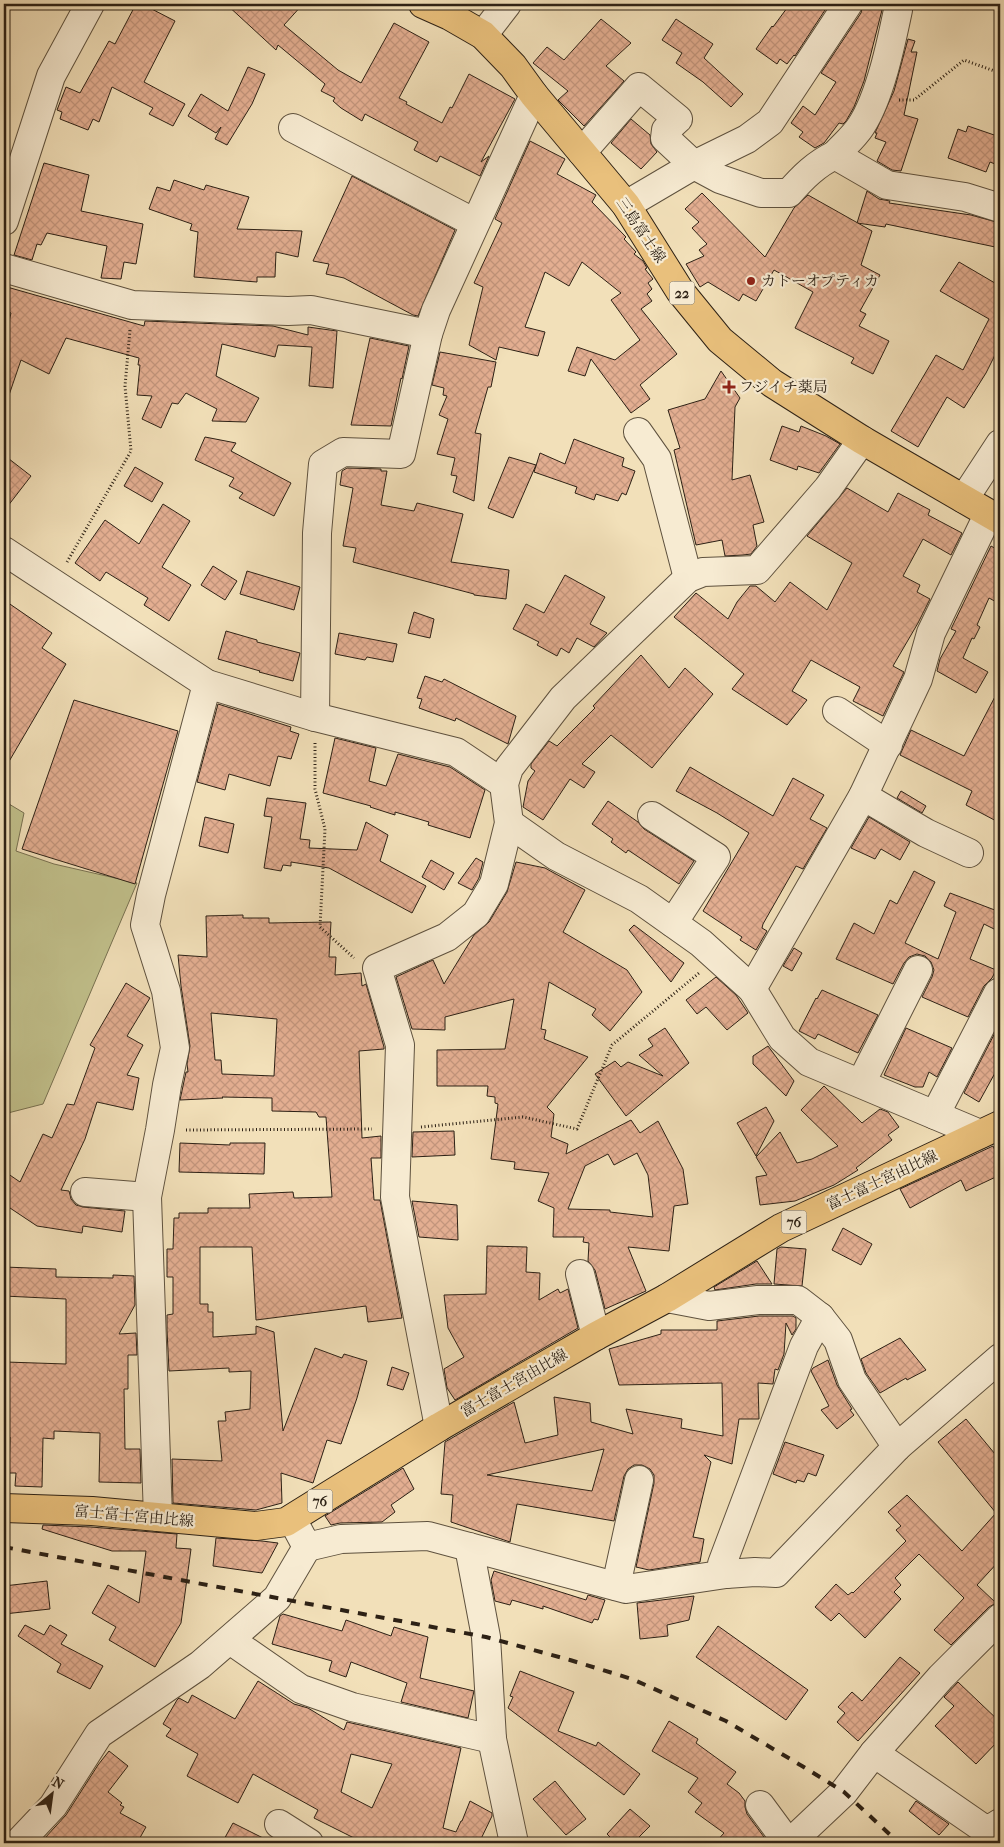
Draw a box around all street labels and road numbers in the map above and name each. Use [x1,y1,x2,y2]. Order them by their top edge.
street label: 三島富士線 [613,194,669,266]
road number: 22 [670,282,694,304]
street label: 富士富士宮由比線 [824,1146,940,1214]
road number: 76 [782,1210,806,1234]
street label: 富士富士宮由比線 [458,1345,570,1421]
road number: 76 [308,1490,332,1512]
street label: 富士富士宮由比線 [73,1502,195,1530]

